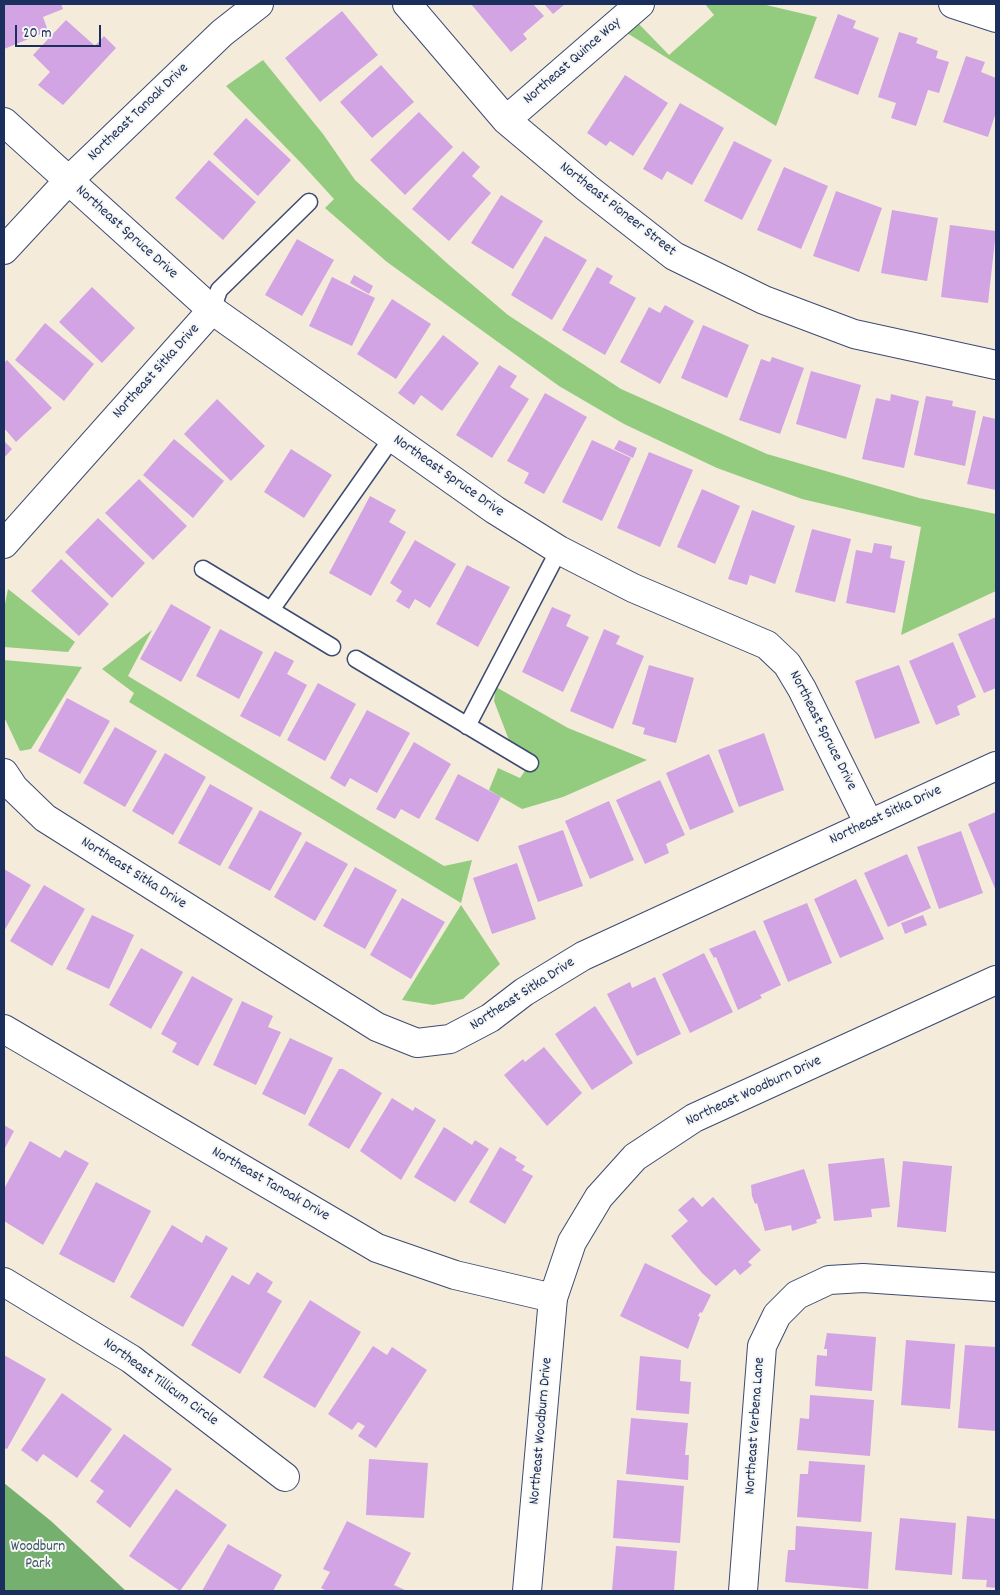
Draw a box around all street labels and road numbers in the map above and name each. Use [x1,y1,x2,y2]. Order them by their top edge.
street label: Northeast Quince Way [520,15,626,109]
street label: Northeast Tanoak Drive [85,60,193,166]
street label: Northeast Pioneer Street [555,159,679,261]
street label: Northeast Spruce Drive [71,182,181,284]
street label: Northeast Sitka Drive [110,321,204,423]
street label: Northeast Spruce Drive [389,432,507,522]
street label: Northeast Spruce Drive [784,668,860,794]
street label: Northeast Sitka Drive [827,782,945,850]
street label: Northeast Sitka Drive [77,834,189,914]
street label: Northeast Sitka Drive [467,954,579,1036]
street label: Northeast Woodburn Drive [683,1053,825,1131]
street label: Northeast Tanoak Drive [208,1144,332,1226]
street label: Northeast Tillicum Circle [99,1335,221,1431]
street label: Northeast Woodburn Drive [527,1357,557,1505]
street label: Northeast Verbena Lane [742,1357,770,1495]

